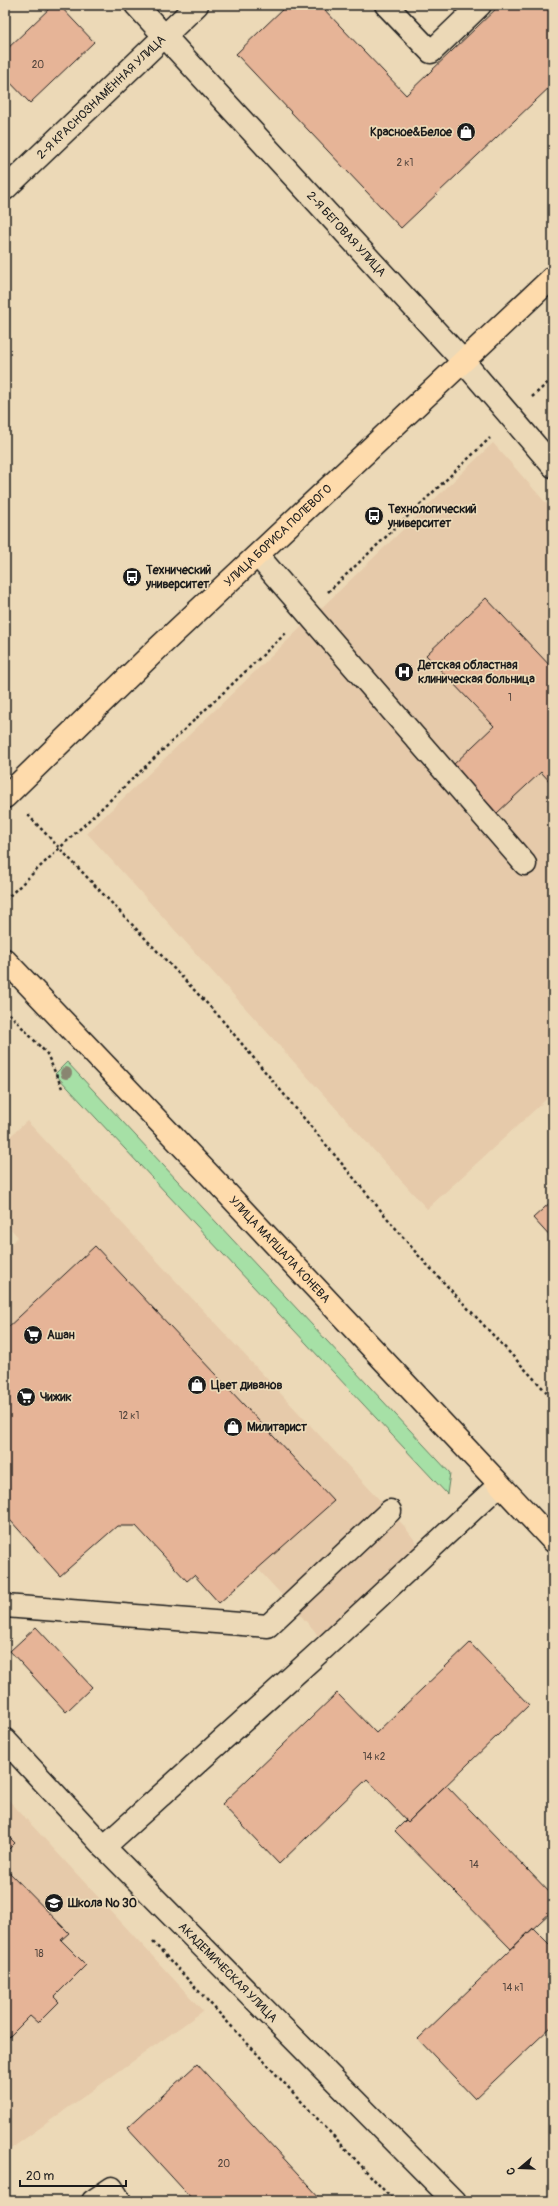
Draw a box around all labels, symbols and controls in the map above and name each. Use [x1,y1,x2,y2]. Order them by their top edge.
street label: 2-Я КРАСНОЗНАМЁННАЯ УЛИЦА [34,32,169,163]
house number: 20 [32,59,44,71]
shop icon: Красное&Белое [455,121,477,143]
place label: Красное&Белое [370,125,453,140]
house number: 2 к1 [397,157,413,169]
street label: 2-Я БЕГОВАЯ УЛИЦА [303,189,389,280]
street label: УЛИЦА БОРИСА ПОЛЕВОГО [221,481,336,590]
place label: Технологический университет [387,502,477,531]
bus stop icon: Технологический университет [363,505,385,527]
place label: Технический университет [145,563,212,592]
bus stop icon: Технический университет [121,566,143,588]
place label: Детская областная клиническая больница [417,658,535,687]
hospital icon: Детская областная клиническая больница [393,661,415,683]
house number: 1 [508,692,512,704]
street label: УЛИЦА МАРШАЛА КОНЕВА [226,1193,333,1307]
supermarket icon: Ашан [22,1324,44,1346]
place label: Ашан [47,1328,75,1343]
shop icon: Цвет диванов [186,1374,208,1396]
place label: Цвет диванов [211,1378,282,1393]
supermarket icon: Чижик [15,1386,37,1408]
place label: Чижик [40,1390,73,1405]
house number: 12 к1 [119,1410,139,1422]
shop icon: Милитарист [222,1416,244,1438]
place label: Милитарист [247,1420,308,1435]
house number: 14 к2 [363,1751,386,1763]
house number: 14 [469,1859,479,1871]
school or university icon: Школа № 30 [43,1892,65,1914]
place label: Школа № 30 [67,1896,137,1911]
street label: АКАДЕМИЧЕСКАЯ УЛИЦА [175,1919,280,2026]
house number: 18 [35,1948,43,1960]
house number: 14 к1 [503,1982,524,1994]
north arrow [500,2148,540,2188]
house number: 20 [218,2158,230,2170]
scale bar [20,2162,126,2188]
text: С [504,2166,518,2176]
text: 20 m [26,2169,55,2184]

